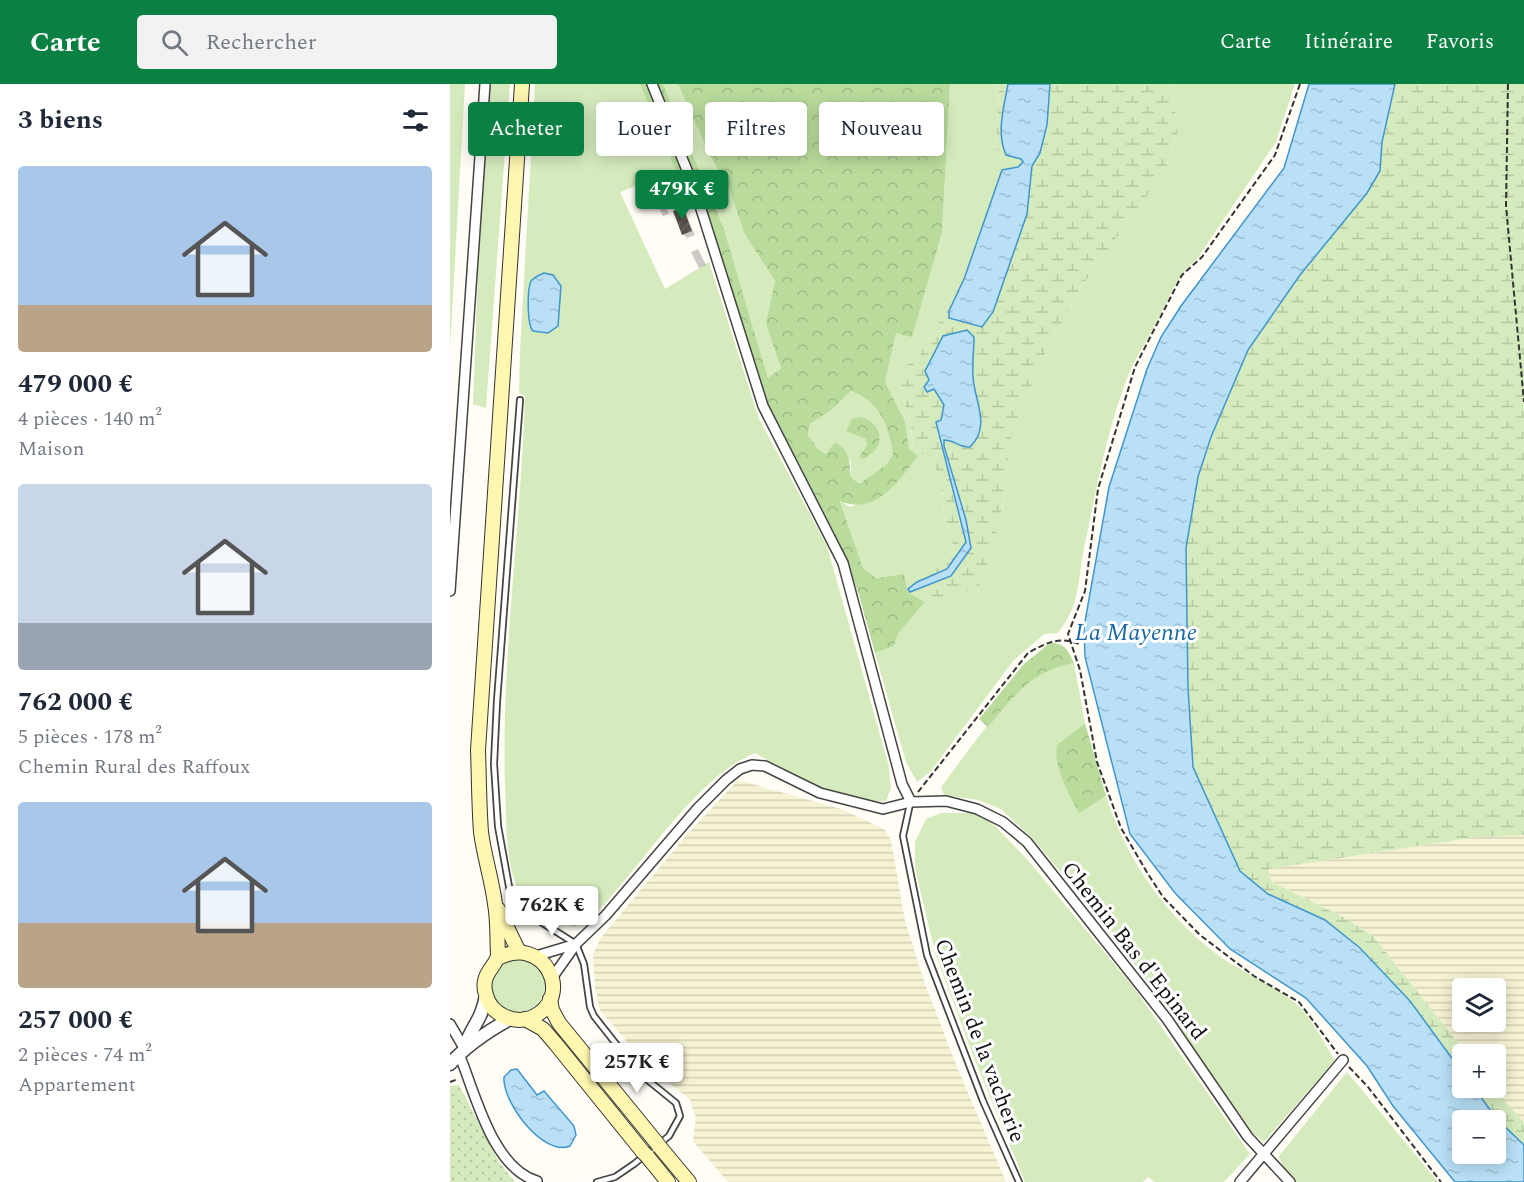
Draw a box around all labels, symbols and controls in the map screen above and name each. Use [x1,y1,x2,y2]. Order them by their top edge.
search box [137,15,557,69]
text: Carte [30,21,101,64]
icon: search [158,26,191,59]
text: Rechercher [206,26,316,59]
text: Carte [1220,26,1271,58]
text: Itinéraire [1304,26,1393,58]
text: Favoris [1426,26,1494,58]
text: 3 biens [18,100,103,140]
chip: Acheter [468,102,584,156]
chip: Louer [596,102,693,156]
chip: Filtres [705,102,807,156]
chip: Nouveau [819,102,944,156]
icon: filters [399,104,432,137]
pin: 479K € [633,170,731,221]
text: 479K € [649,174,715,204]
icon: home [171,205,279,313]
text: 479 000 € [18,364,133,404]
text: 4 pièces · 140 m² [18,404,162,434]
text: Maison [18,434,84,464]
icon: home [171,523,279,631]
water label: La Mayenne [1075,615,1197,651]
text: 762 000 € [18,682,133,722]
text: 5 pièces · 178 m² [18,722,162,752]
text: Chemin Rural des Raffoux [18,752,250,782]
icon: home [171,841,279,949]
street label: Chemin Bas d'Epinard [1053,854,1214,1048]
pin: 762K € [503,886,601,937]
text: 762K € [519,890,585,920]
street label: Chemin de la vacherie [925,934,1034,1147]
map controls [1452,978,1506,1164]
button: layers [1452,978,1506,1032]
text: 257 000 € [18,1000,133,1040]
text: 2 pièces · 74 m² [18,1040,152,1070]
pin: 257K € [588,1043,686,1094]
button: + [1452,1044,1506,1098]
text: 257K € [604,1047,670,1077]
text: Appartement [18,1070,136,1100]
button: − [1452,1110,1506,1164]

